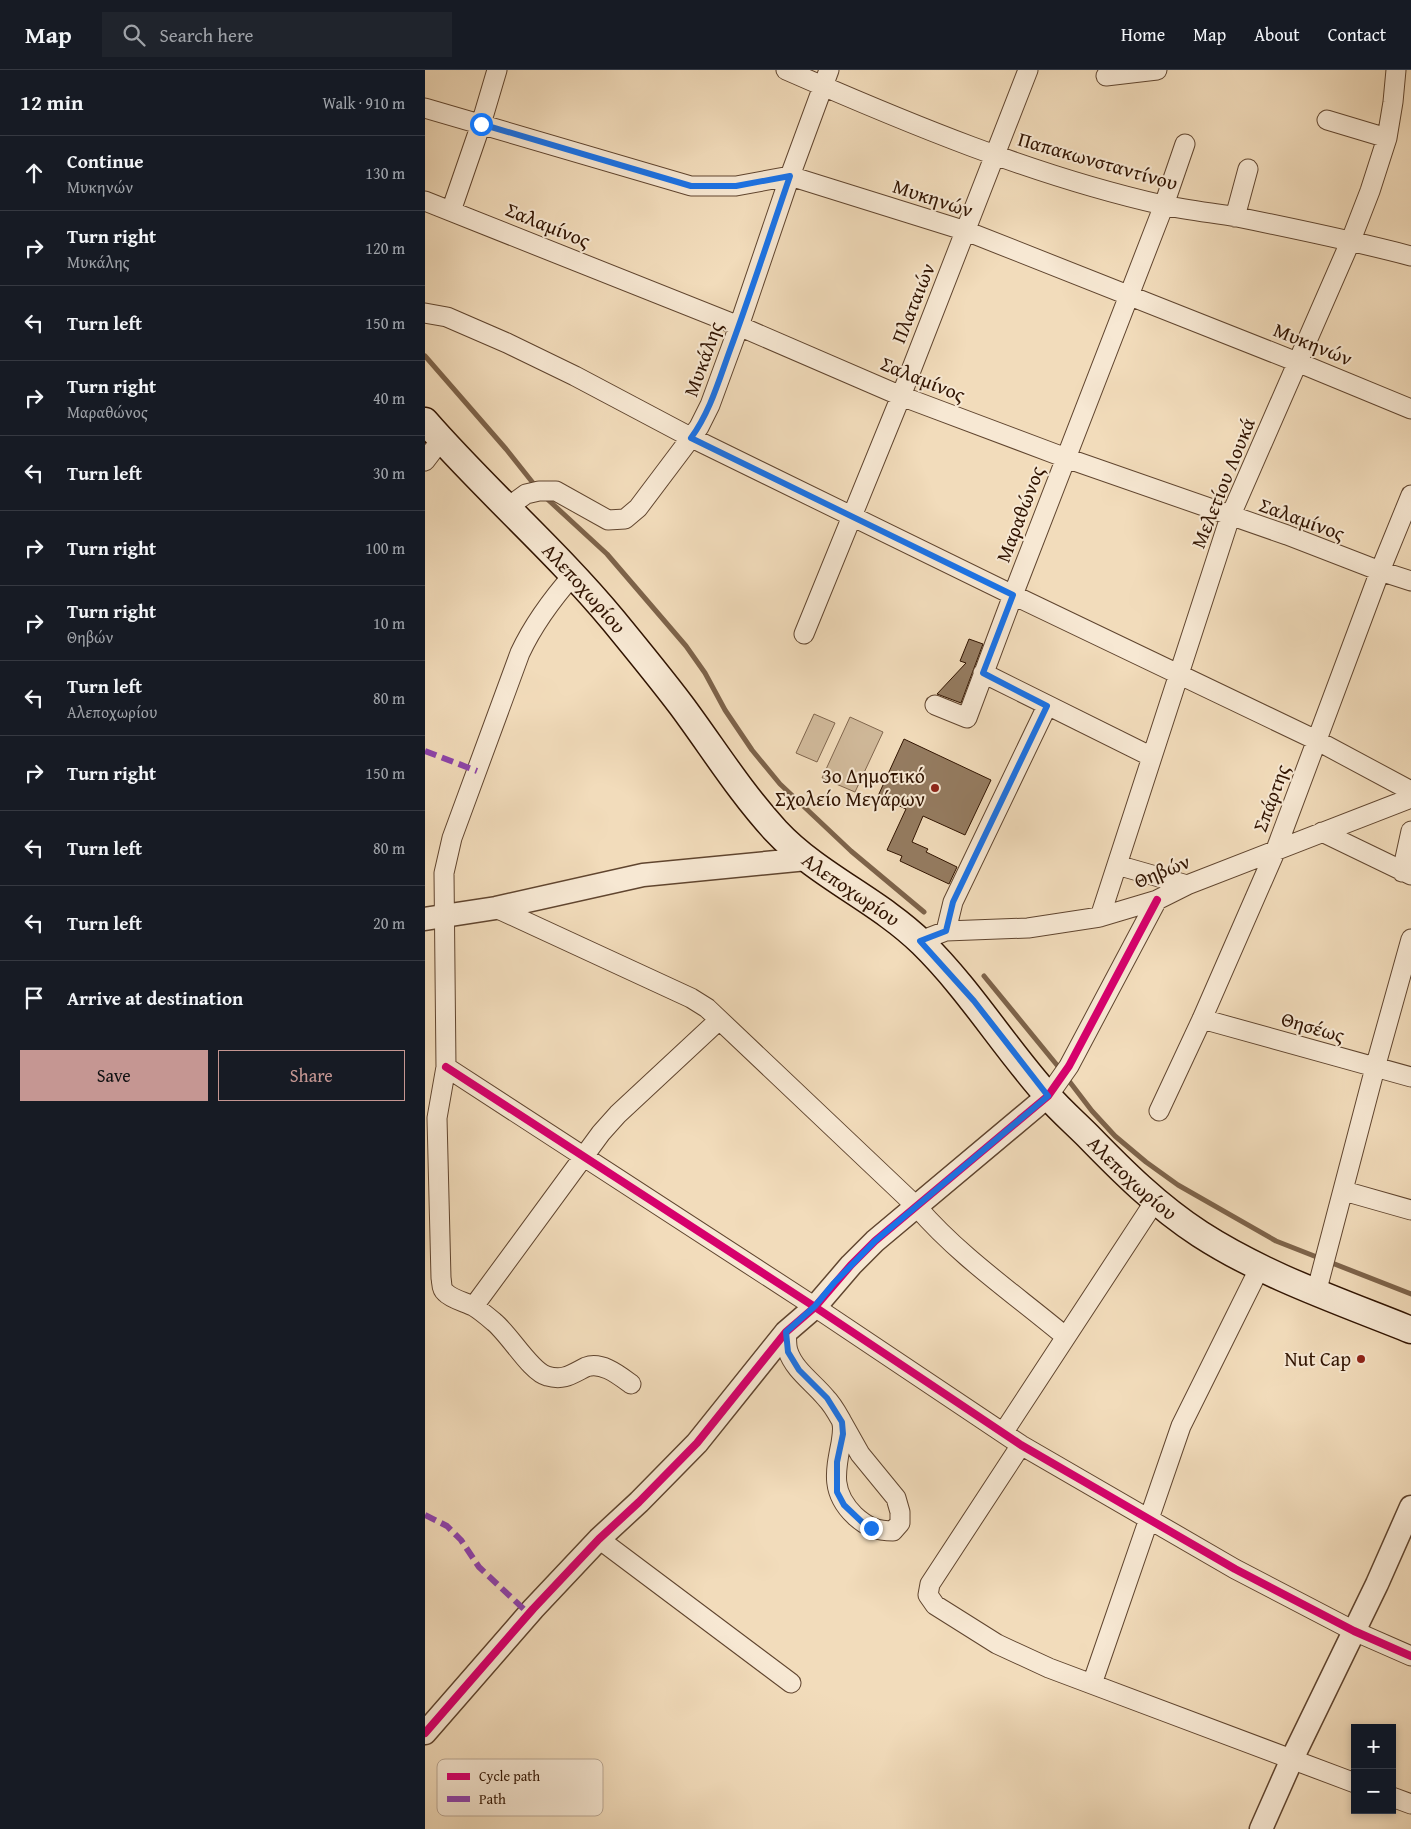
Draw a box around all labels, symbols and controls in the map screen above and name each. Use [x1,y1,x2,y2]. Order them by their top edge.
search box [102,12,452,57]
text: Map [25,17,72,52]
icon: search [120,21,148,49]
text: Search here [160,21,253,49]
text: Home [1121,21,1165,48]
text: Map [1193,21,1226,48]
text: About [1254,21,1300,48]
text: Contact [1328,21,1386,48]
text: 12 min [20,87,83,118]
text: Walk · 910 m [322,91,405,115]
route start [470,113,493,136]
street label: Παπακωνσταντίνου [1015,124,1181,197]
text: Continue [67,147,144,175]
icon: ahead [20,159,48,187]
text: 130 m [365,161,405,185]
street label: Μυκηνών [889,171,977,224]
text: Μυκηνών [67,175,133,199]
street label: Σαλαμίνος [502,194,595,255]
text: Turn right [67,222,156,250]
icon: right [20,234,48,262]
text: 120 m [365,236,405,260]
text: Μυκάλης [67,250,129,274]
street label: Πλαταιών [883,258,942,347]
icon: left [20,309,48,337]
text: Turn left [67,309,142,337]
text: 150 m [365,311,405,335]
street label: Μυκηνών [1269,315,1357,373]
street label: Μυκάλης [676,317,730,400]
street label: Σαλαμίνος [877,348,970,409]
text: Turn right [67,372,156,400]
icon: right [20,384,48,412]
text: 40 m [373,386,405,410]
text: Μαραθώνος [67,400,148,424]
street label: Μελετίου Λουκά [1183,413,1262,552]
icon: left [20,459,48,487]
text: Turn left [67,459,142,487]
text: 30 m [373,461,405,485]
street label: Μαραθώνος [988,461,1051,566]
street label: Σαλαμίνος [1255,490,1349,548]
icon: right [20,534,48,562]
text: Turn right [67,534,156,562]
text: 100 m [365,536,405,560]
street label: Αλεποχωρίου [536,536,633,639]
text: Turn right [67,597,156,625]
icon: right [20,609,48,637]
text: 10 m [373,611,405,635]
text: Θηβών [67,625,114,649]
text: Turn left [67,672,142,700]
icon: left [20,684,48,712]
text: 80 m [373,686,405,710]
text: Αλεποχωρίου [67,700,157,724]
icon: right [20,759,48,787]
text: Turn right [67,759,156,787]
street label: Σπάρτης [1245,760,1296,836]
text: 150 m [365,761,405,785]
place label: 3ο Δημοτικό Σχολείο Μεγάρων [775,761,925,813]
marker: 3ο Δημοτικό Σχολείο Μεγάρων [929,782,941,794]
icon: left [20,834,48,862]
text: Turn left [67,834,142,862]
text: 80 m [373,836,405,860]
street label: Αλεποχωρίου [796,845,906,933]
street label: Θηβών [1129,846,1194,895]
icon: left [20,909,48,937]
text: Turn left [67,909,142,937]
text: 20 m [373,911,405,935]
icon: arrive [20,984,48,1012]
text: Arrive at destination [67,984,243,1012]
street label: Θησέως [1278,1004,1349,1050]
button: Save [20,1050,208,1101]
button: Share [218,1050,405,1101]
street label: Αλεποχωρίου [1081,1129,1183,1227]
place label: Nut Cap [1285,1344,1351,1373]
marker: Nut Cap [1355,1353,1367,1365]
route end [860,1517,883,1540]
map controls [1351,1724,1396,1814]
button: + [1351,1724,1396,1769]
legend [437,1759,603,1816]
text: Cycle path [479,1766,540,1786]
button: − [1351,1769,1396,1814]
text: Path [479,1789,506,1809]

